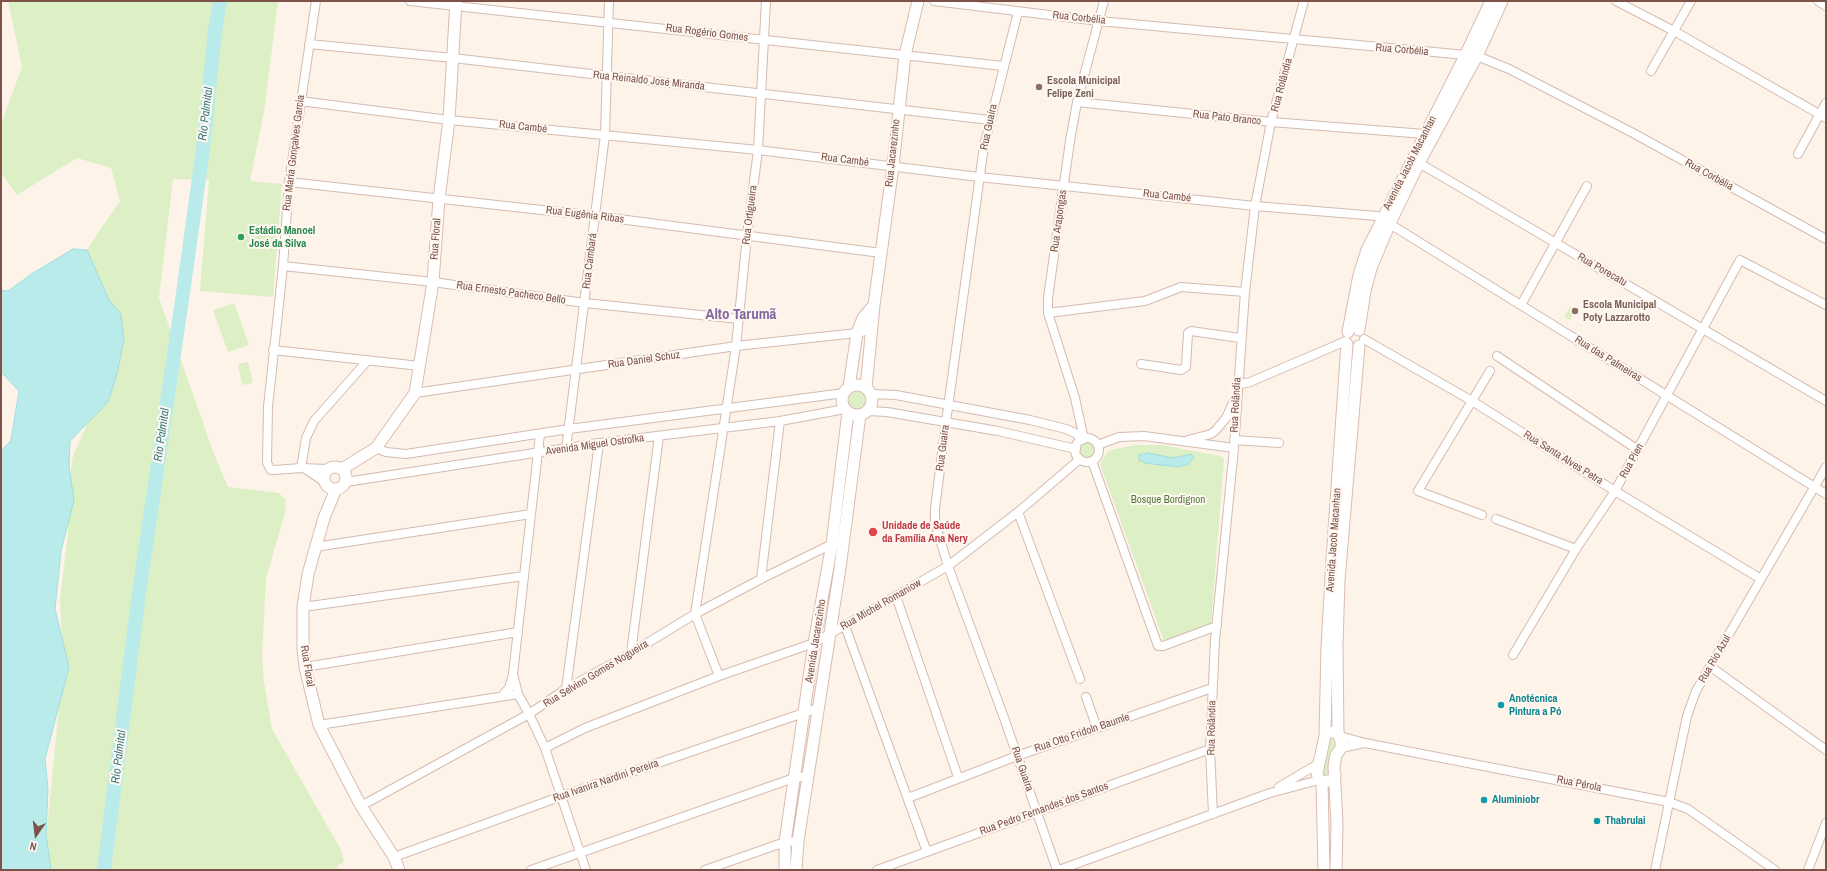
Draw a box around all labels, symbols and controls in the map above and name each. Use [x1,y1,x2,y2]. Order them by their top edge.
street label: Rua Corbélia [1052,9,1106,27]
street label: Rua Rogério Gomes [665,21,749,45]
street label: Rua Corbélia [1375,41,1429,59]
street label: Rua Rolândia [1268,57,1296,113]
street label: Rua Reinaldo José Miranda [592,69,706,93]
place label: Escola Municipal Felipe Zeni [1047,74,1120,100]
marker: Escola Municipal Felipe Zeni [1034,82,1044,92]
water label: Rio Palmital [196,87,216,141]
street label: Rua Maria Gonçalves Garcia [280,94,308,212]
street label: Rua Guaíra [978,103,1000,151]
street label: Rua Pato Branco [1192,108,1262,128]
street label: Avenida Jacob Macanhan [1380,114,1440,212]
street label: Rua Cambé [498,118,548,136]
street label: Rua Jacarezinho [883,118,903,188]
street label: Rua Cambé [820,151,870,169]
street label: Rua Corbélia [1683,156,1735,194]
street label: Rua Ortigueira [740,185,760,245]
street label: Rua Cambé [1142,187,1192,205]
street label: Rua Arapongas [1048,189,1070,253]
street label: Rua Eugênia Ribas [545,204,625,226]
street label: Rua Floral [428,218,444,260]
place label: Estádio Manoel José da Silva [249,224,315,250]
marker: Estádio Manoel José da Silva [236,232,246,242]
street label: Rua Cambará [580,232,600,290]
street label: Rua Porecatu [1575,250,1629,290]
street label: Rua Ernesto Pacheco Bello [455,279,567,307]
place label: Escola Municipal Poty Lazzarotto [1583,298,1656,324]
district label: Alto Tarumã [706,306,776,324]
marker: Escola Municipal Poty Lazzarotto [1570,306,1580,316]
street label: Rua das Palmeiras [1572,333,1644,385]
street label: Rua Daniel Schuz [607,348,681,372]
street label: Rua Rolândia [1228,377,1244,433]
water label: Rio Palmital [151,407,173,463]
street label: Rua Guaíra [934,424,952,472]
street label: Rua Santa Alves Petra [1521,428,1605,488]
street label: Avenida Miguel Ostrofka [545,432,645,458]
street label: Rua Píen [1617,441,1647,481]
street label: Avenida Jacob Macanhan [1324,488,1344,592]
park label: Bosque Bordignon [1131,493,1205,507]
place label: Unidade de Saúde da Família Ana Nery [882,519,968,545]
marker: Unidade de Saúde da Família Ana Nery [867,526,879,538]
street label: Rua Michel Romaniow [838,576,924,634]
street label: Avenida Jacarezinho [803,598,829,684]
street label: Rua Rio Azul [1696,633,1734,685]
street label: Rua Selvino Gomes Nogueira [541,637,651,711]
street label: Rua Floral [297,644,317,688]
place label: Anotécnica Pintura a Pó [1509,692,1562,718]
street label: Rua Rolândia [1205,700,1219,756]
marker: Anotécnica Pintura a Pó [1496,700,1506,710]
street label: Rua Otto Fridoln Baumle [1033,711,1131,755]
water label: Rio Palmital [109,730,129,784]
street label: Rua Guaíra [1008,745,1036,793]
street label: Rua Ivanira Nardini Pereira [551,757,661,805]
street label: Rua Pérola [1556,773,1602,795]
street label: Rua Pedro Fernandes dos Santos [978,780,1110,838]
place label: Aluminiobr [1492,793,1540,807]
marker: Aluminiobr [1479,795,1489,805]
place label: Thabrulai [1605,814,1646,828]
north arrow [16,815,56,855]
marker: Thabrulai [1592,816,1602,826]
text: N [28,839,38,854]

